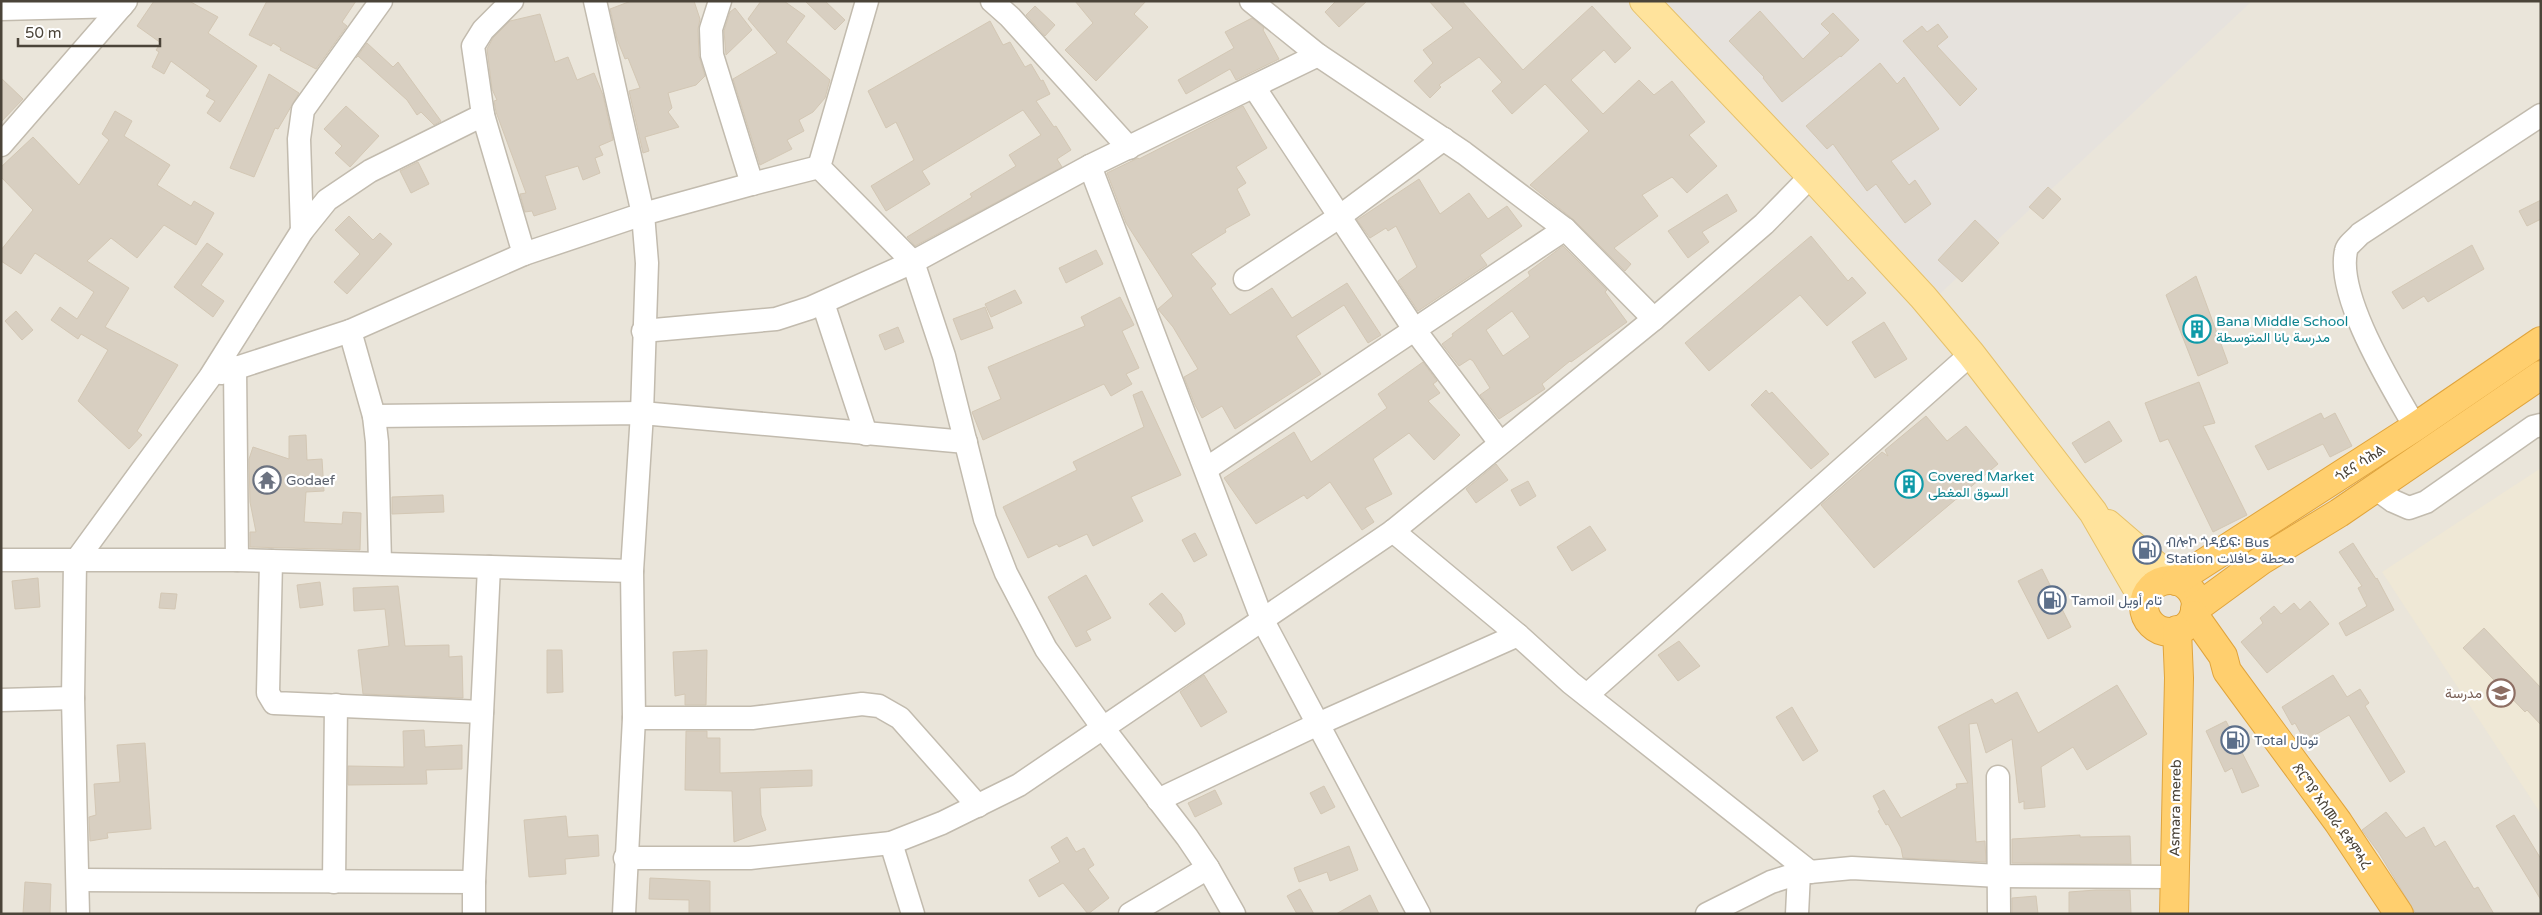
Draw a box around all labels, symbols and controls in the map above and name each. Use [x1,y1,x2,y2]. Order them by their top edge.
scale bar [18,15,160,47]
text: 50 m [25,24,62,42]
place label: Bana Middle School مدرسة بانا المتوسطة [2216,313,2348,346]
building icon: Bana Middle School مدرسة بانا المتوسطة [2182,314,2212,344]
street label: ጎደና ሳሕል [2332,441,2389,486]
temple icon: Godaef [252,465,282,495]
place label: Covered Market السوق المغطى [1928,468,2035,501]
building icon: Covered Market السوق المغطى [1894,469,1924,499]
place label: Godaef [286,472,336,489]
place label: ብሎኮ ጎዳይፍ፡ Bus Station محطة حافلات [2166,534,2294,567]
fuel station icon: ብሎኮ ጎዳይፍ፡ Bus Station محطة حافلات [2132,535,2162,565]
fuel station icon: Tamoil تام أويل [2037,585,2067,615]
place label: Tamoil تام أويل [2071,592,2163,609]
school or university icon: مدرسة [2486,678,2516,708]
place label: مدرسة [2445,685,2482,702]
fuel station icon: Total توتال [2220,725,2250,755]
place label: Total توتال [2254,732,2318,750]
street label: Asmara mereb [2166,759,2185,857]
street label: ጽርግያ አስመራ ደቀምሓረ [2289,760,2375,873]

